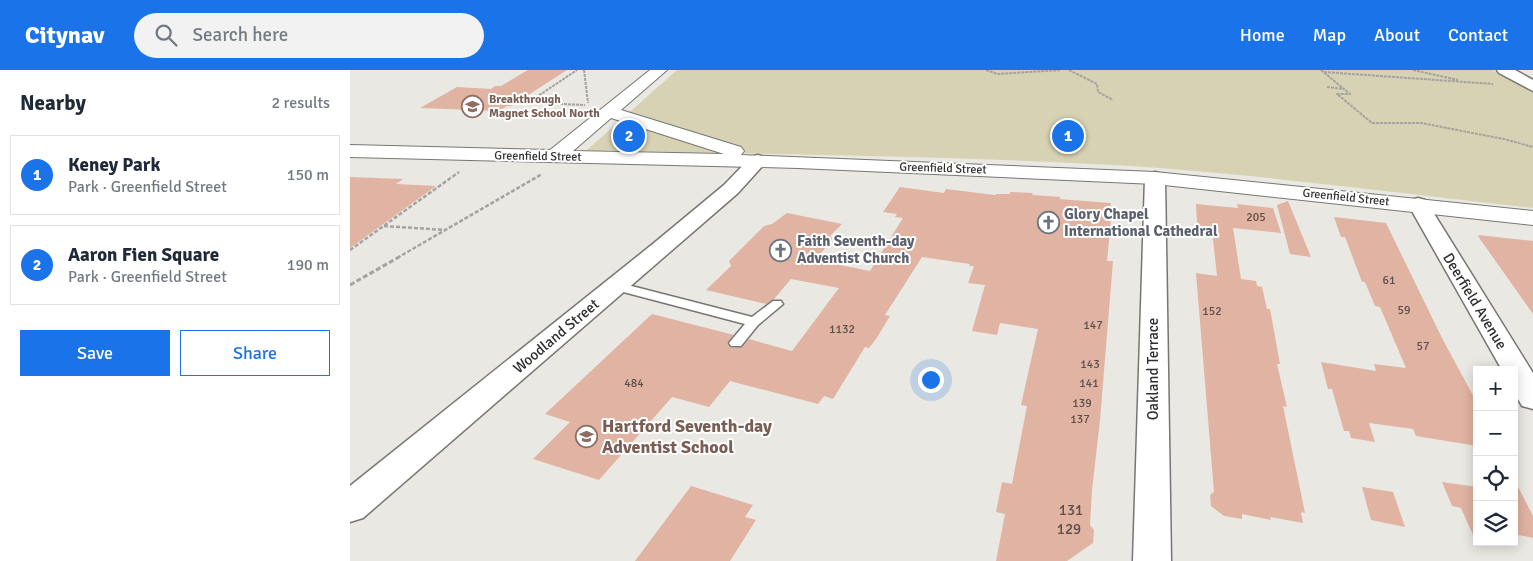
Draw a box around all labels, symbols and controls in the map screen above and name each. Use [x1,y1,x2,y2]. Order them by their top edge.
search box [134,13,484,58]
text: Citynav [25,20,104,50]
icon: search [152,21,180,49]
text: Search here [192,23,288,47]
text: Home [1240,24,1285,46]
text: Map [1313,24,1346,46]
text: About [1374,24,1420,46]
text: Contact [1448,24,1508,46]
text: Nearby [20,90,86,116]
place label: Breakthrough Magnet School North [489,92,600,121]
text: 2 results [271,93,330,113]
school or university icon: Breakthrough Magnet School North [461,94,485,118]
pin: 2 [613,117,645,155]
pin: 1 [1052,117,1084,155]
street label: Greenfield Street [494,148,582,165]
text: Keney Park [68,153,160,177]
street label: Greenfield Street [899,159,987,178]
text: 1 [33,165,41,185]
text: 150 m [287,165,329,185]
text: Park · Greenfield Street [68,177,227,197]
street label: Greenfield Street [1302,185,1390,210]
place label: Glory Chapel International Cathedral [1064,205,1218,240]
house number: 205 [1246,210,1266,225]
church icon: Glory Chapel International Cathedral [1036,211,1060,235]
place label: Faith Seventh-day Adventist Church [797,232,915,267]
church icon: Faith Seventh-day Adventist Church [769,238,793,262]
text: Aaron Fien Square [68,243,219,267]
street label: Deerfield Avenue [1439,249,1511,353]
text: 2 [33,255,41,275]
text: 190 m [287,255,329,275]
text: Park · Greenfield Street [68,267,227,287]
house number: 61 [1383,273,1395,288]
street label: Woodland Street [510,295,602,377]
house number: 59 [1398,303,1410,318]
house number: 152 [1202,304,1222,319]
house number: 147 [1083,318,1103,333]
street label: Oakland Terrace [1144,318,1162,420]
house number: 1132 [829,322,855,337]
button: Save [20,330,170,376]
button: Share [180,330,330,376]
house number: 57 [1417,339,1429,354]
house number: 143 [1080,357,1100,372]
map controls [1473,366,1518,546]
button: + [1473,366,1518,411]
your location [918,367,944,393]
house number: 484 [624,376,644,391]
house number: 141 [1079,376,1099,391]
house number: 139 [1072,396,1092,411]
button: − [1473,411,1518,456]
house number: 137 [1070,412,1090,427]
place label: Hartford Seventh-day Adventist School [602,415,772,458]
school or university icon: Hartford Seventh-day Adventist School [574,424,598,448]
button: locate [1473,456,1518,501]
house number: 131 [1059,501,1083,519]
button: layers [1473,501,1518,546]
house number: 129 [1057,520,1081,538]

